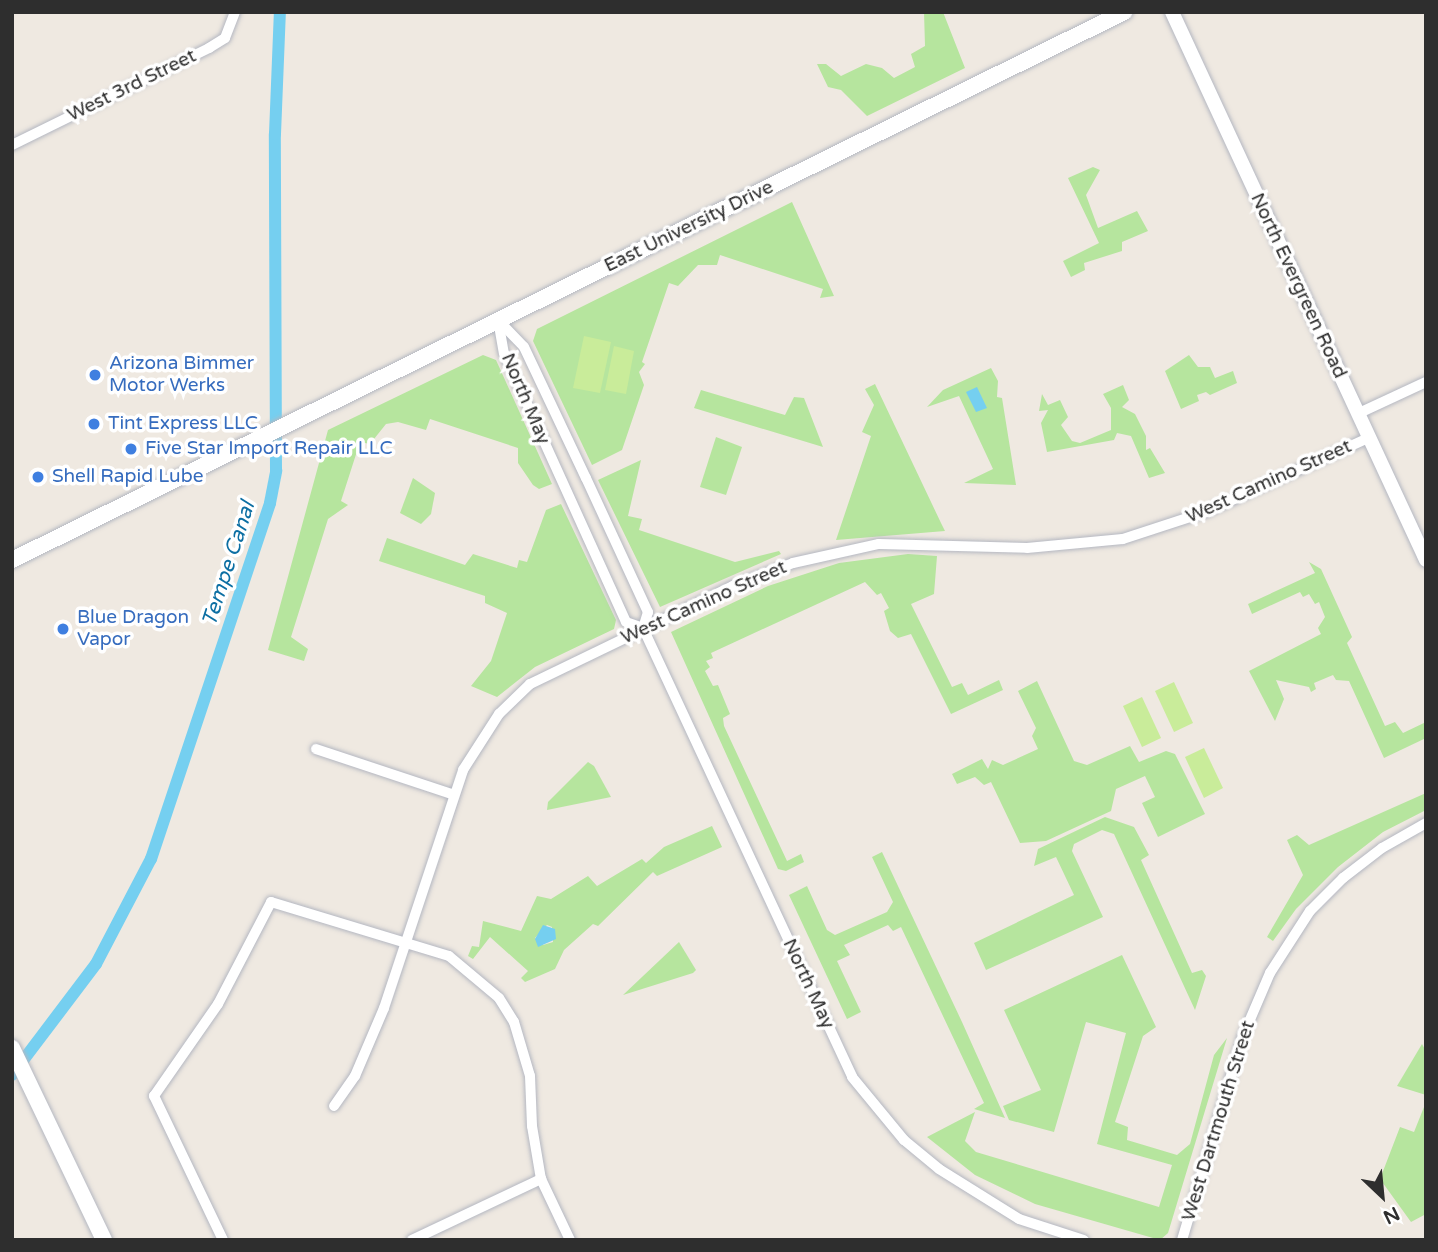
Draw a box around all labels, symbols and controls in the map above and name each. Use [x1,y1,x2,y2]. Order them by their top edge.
street label: West 3rd Street [64,45,200,127]
street label: East University Drive [601,176,777,278]
street label: North Evergreen Road [1245,190,1351,382]
street label: North May [496,350,554,448]
place label: Arizona Bimmer Motor Werks [109,353,254,397]
marker: Arizona Bimmer Motor Werks [87,367,103,383]
place label: Tint Express LLC [108,413,258,435]
marker: Tint Express LLC [86,416,102,432]
street label: West Camino Street [1183,435,1355,529]
place label: Five Star Import Repair LLC [145,438,393,460]
marker: Five Star Import Repair LLC [123,441,139,457]
place label: Shell Rapid Lube [52,466,203,488]
marker: Shell Rapid Lube [30,469,46,485]
water label: Tempe Canal [197,499,261,629]
street label: West Camino Street [618,556,790,650]
place label: Blue Dragon Vapor [77,607,189,651]
marker: Blue Dragon Vapor [55,621,71,637]
street label: North May [777,935,839,1033]
street label: West Dartmouth Street [1178,1018,1260,1224]
north arrow [1347,1161,1417,1231]
text: N [1380,1202,1403,1228]

